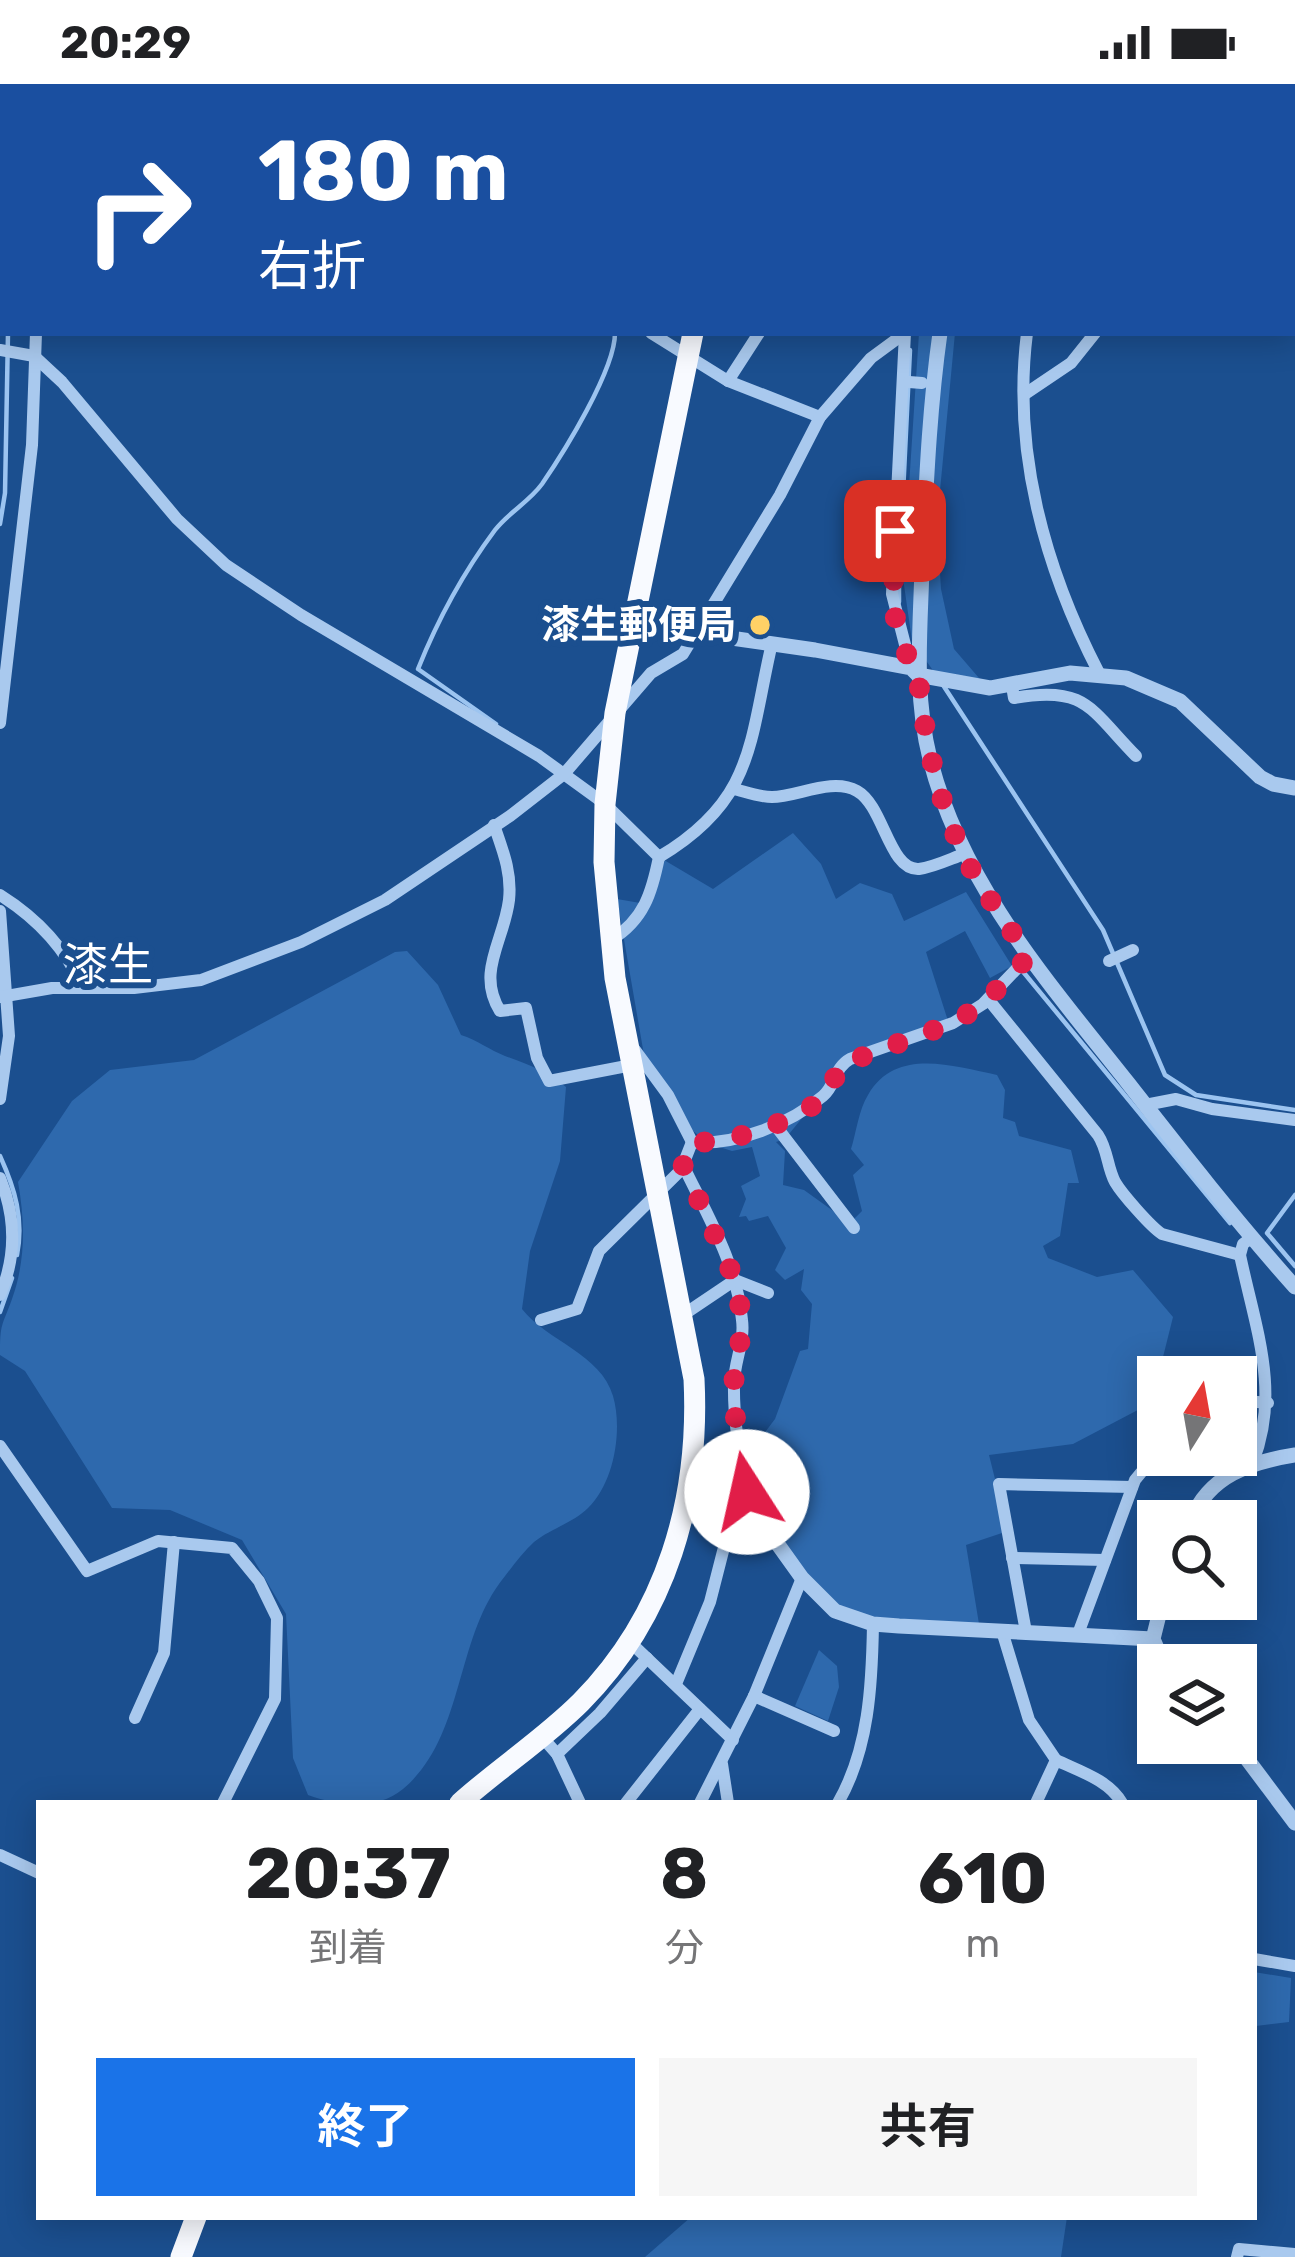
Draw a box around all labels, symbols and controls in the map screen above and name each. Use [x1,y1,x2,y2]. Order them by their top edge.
text: 20:29 [60,16,191,69]
text: 180 m [258,121,509,221]
icon: right [60,132,216,288]
text: 右折 [258,235,366,299]
pin [844,480,946,582]
icon: arrive [862,498,928,564]
place label: 漆生郵便局 [541,602,736,648]
marker: 漆生郵便局 [747,612,773,638]
district label: 漆生 [63,938,153,991]
north arrow [1137,1356,1257,1476]
map controls [1137,1356,1257,1764]
position arrow [684,1429,810,1555]
button: search [1137,1500,1257,1620]
button: layers [1137,1644,1257,1764]
text: 20:37 [245,1831,451,1916]
text: 8 [660,1831,709,1916]
text: 610 [918,1836,1048,1921]
text: m [965,1921,1000,1967]
text: 到着 [309,1925,387,1971]
text: 分 [665,1925,704,1971]
button: 終了 [96,2058,635,2196]
button: 共有 [659,2058,1197,2196]

